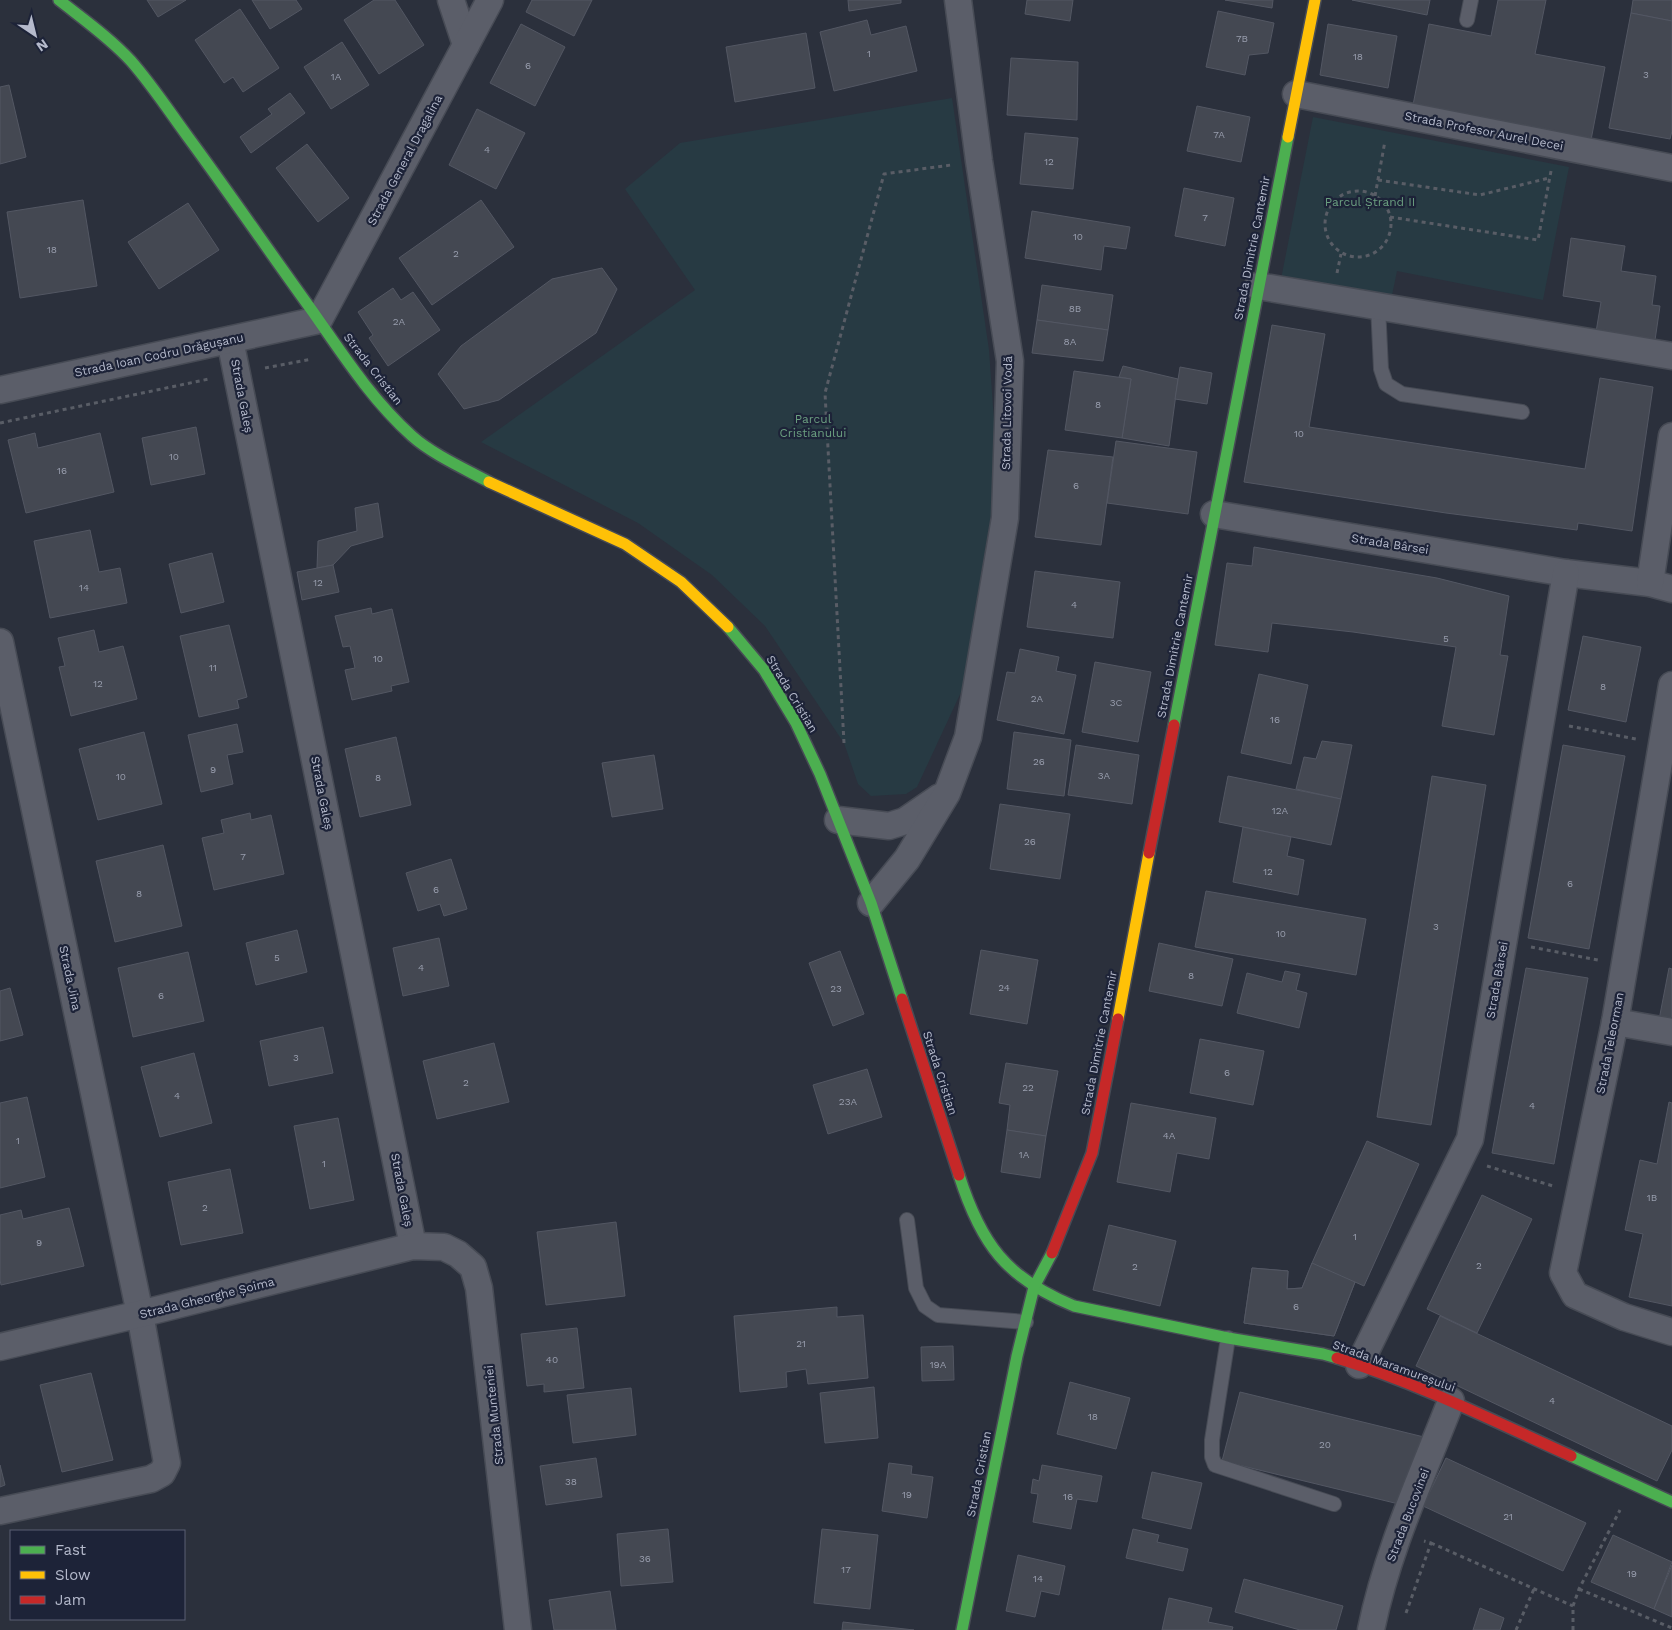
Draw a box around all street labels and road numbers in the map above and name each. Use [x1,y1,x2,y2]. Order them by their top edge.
street label: Strada General Dragalina [365,92,445,228]
street label: Strada Profesor Aurel Decei [1403,109,1565,153]
street label: Strada Dimitrie Cantemir [1231,175,1273,321]
street label: Strada Ioan Codru Drăgușanu [73,330,245,380]
street label: Strada Cristian [341,330,405,408]
street label: Strada Litovoi Vodă [999,356,1015,470]
street label: Strada Galeș [228,358,256,434]
street label: Strada Bârsei [1350,531,1430,557]
street label: Strada Dimitrie Cantemir [1154,573,1196,719]
street label: Strada Cristian [763,653,821,735]
street label: Strada Galeș [308,755,336,831]
street label: Strada Bârsei [1483,940,1511,1020]
street label: Strada Jina [56,944,84,1012]
street label: Strada Dimitrie Cantemir [1078,970,1120,1116]
street label: Strada Teleorman [1593,991,1627,1095]
street label: Strada Cristian [920,1029,960,1117]
street label: Strada Galeș [388,1152,416,1228]
street label: Strada Gheorghe Șoima [138,1274,276,1322]
street label: Strada Maramureșului [1331,1337,1457,1395]
street label: Strada Munteniei [482,1365,506,1465]
street label: Strada Cristian [964,1430,994,1518]
street label: Strada Bucovinei [1384,1467,1432,1563]

